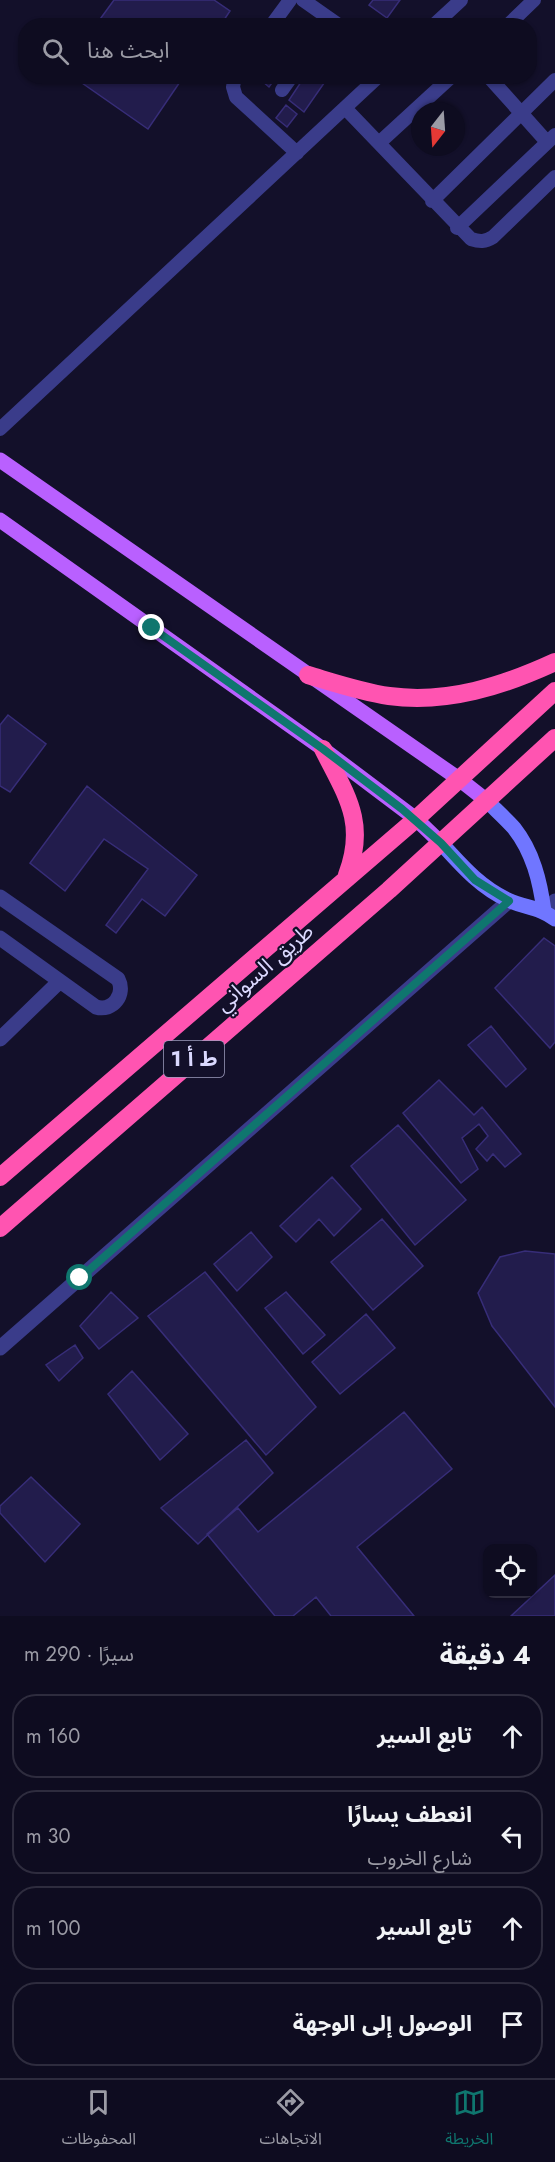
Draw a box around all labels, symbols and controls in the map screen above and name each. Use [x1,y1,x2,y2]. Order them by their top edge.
search box [18,18,537,84]
text: ابحث هنا [87,34,169,66]
icon: search [39,35,72,68]
north arrow [411,102,465,156]
route end [138,614,164,640]
street label: طريق السواني [208,915,321,1020]
road number: ط أ 1 [164,1041,224,1077]
route start [66,1264,92,1290]
map controls [483,1544,537,1598]
button: locate [483,1544,537,1598]
text: 4 دقيقة [440,1636,531,1674]
text: سيرًا · 290 m [24,1640,134,1669]
text: تابع السير [377,1719,472,1751]
icon: ahead [496,1720,529,1753]
text: 160 m [26,1722,80,1751]
text: انعطف يسارًا [347,1798,472,1830]
icon: left [496,1820,529,1853]
text: 30 m [26,1822,71,1851]
text: شارع الخروب [368,1844,472,1873]
text: تابع السير [377,1911,472,1943]
icon: ahead [496,1912,529,1945]
text: 100 m [26,1914,81,1943]
text: الوصول إلى الوجهة [293,2007,472,2039]
icon: arrive [496,2008,529,2041]
tab: المحفوظات [62,2086,136,2156]
tab: الاتجاهات [259,2086,322,2156]
tab: الخريطة [445,2086,493,2156]

